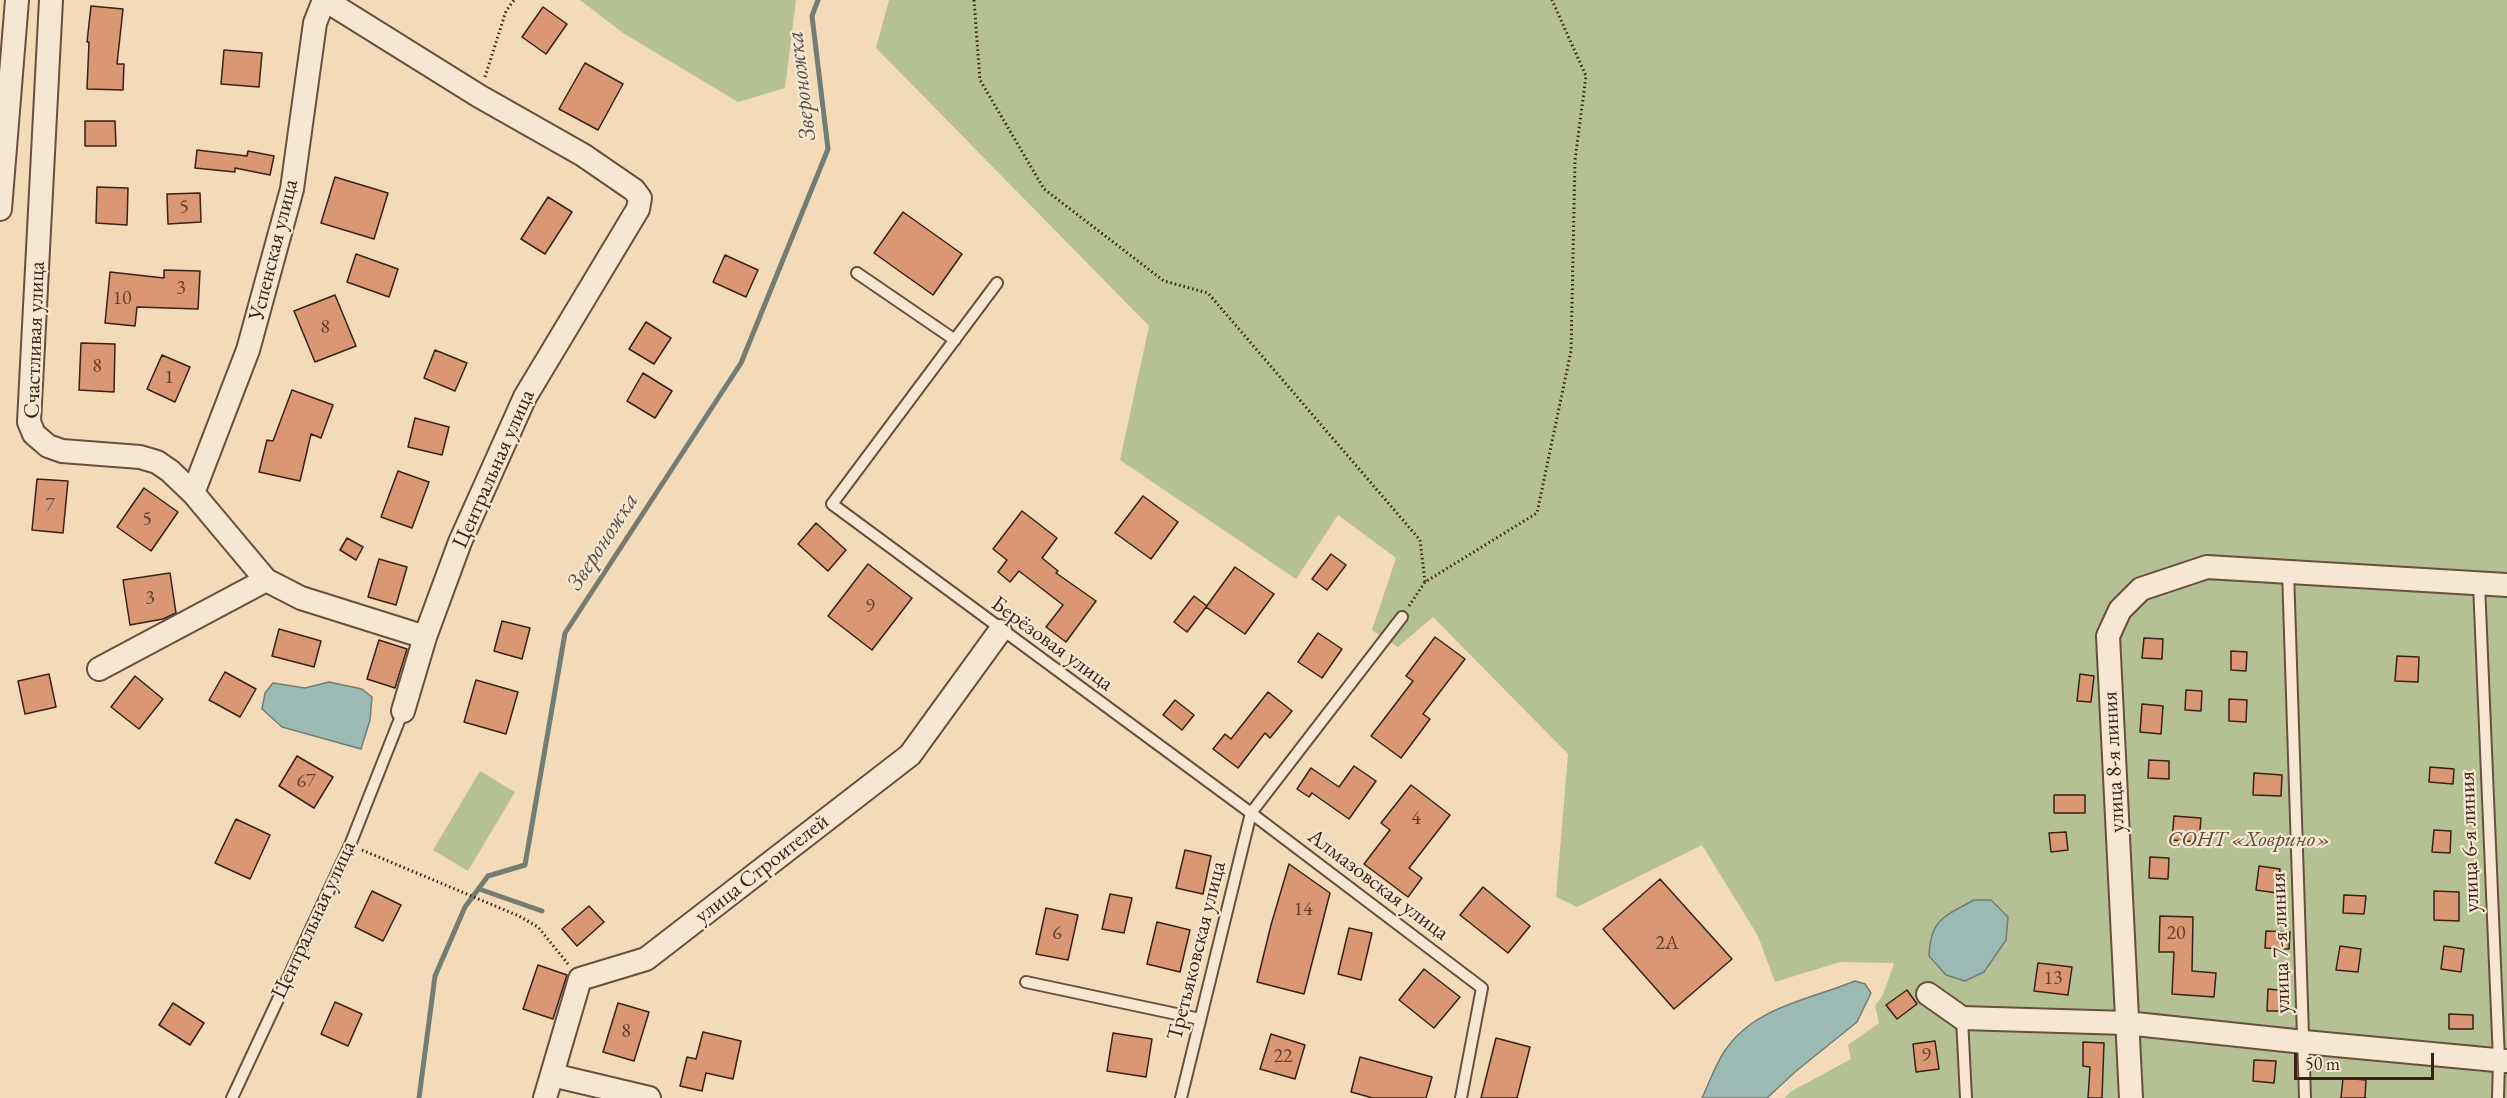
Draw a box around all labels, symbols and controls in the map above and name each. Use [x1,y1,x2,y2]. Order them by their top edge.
water label: Звероножка [781,29,823,143]
street label: Успенская улица [244,177,304,323]
house number: 5 [179,196,189,220]
street label: Счастливая улица [19,261,51,419]
house number: 3 [176,277,186,301]
house number: 10 [112,287,132,311]
house number: 8 [320,316,330,340]
house number: 8 [92,355,102,379]
house number: 1 [164,366,174,390]
street label: Центральная улица [447,386,541,552]
water label: Звероножка [561,488,645,596]
house number: 7 [45,494,55,518]
house number: 5 [142,508,152,532]
house number: 3 [145,587,155,611]
street label: Берёзовая улица [986,591,1118,697]
house number: 9 [865,595,875,619]
street label: улица 8-я линия [2097,691,2131,833]
house number: 67 [296,770,316,794]
street label: улица 6-я линия [2454,771,2486,913]
house number: 4 [1411,807,1421,831]
street label: улица Строителей [690,809,834,929]
street label: Алмазовская улица [1302,823,1454,947]
park label: СОНТ «Ховрино» [2167,827,2331,853]
street label: Центральная улица [266,837,362,1003]
street label: Третьяковская улица [1162,859,1232,1043]
street label: улица 7-я линия [2265,872,2297,1014]
house number: 14 [1293,898,1313,922]
house number: 6 [1052,922,1062,946]
house number: 20 [2166,922,2186,946]
house number: 2А [1655,932,1679,956]
house number: 13 [2043,967,2063,991]
house number: 8 [621,1020,631,1044]
scale bar [2297,1041,2436,1079]
house number: 9 [1921,1044,1931,1068]
house number: 22 [1273,1045,1293,1069]
text: 50 m [2305,1052,2340,1075]

